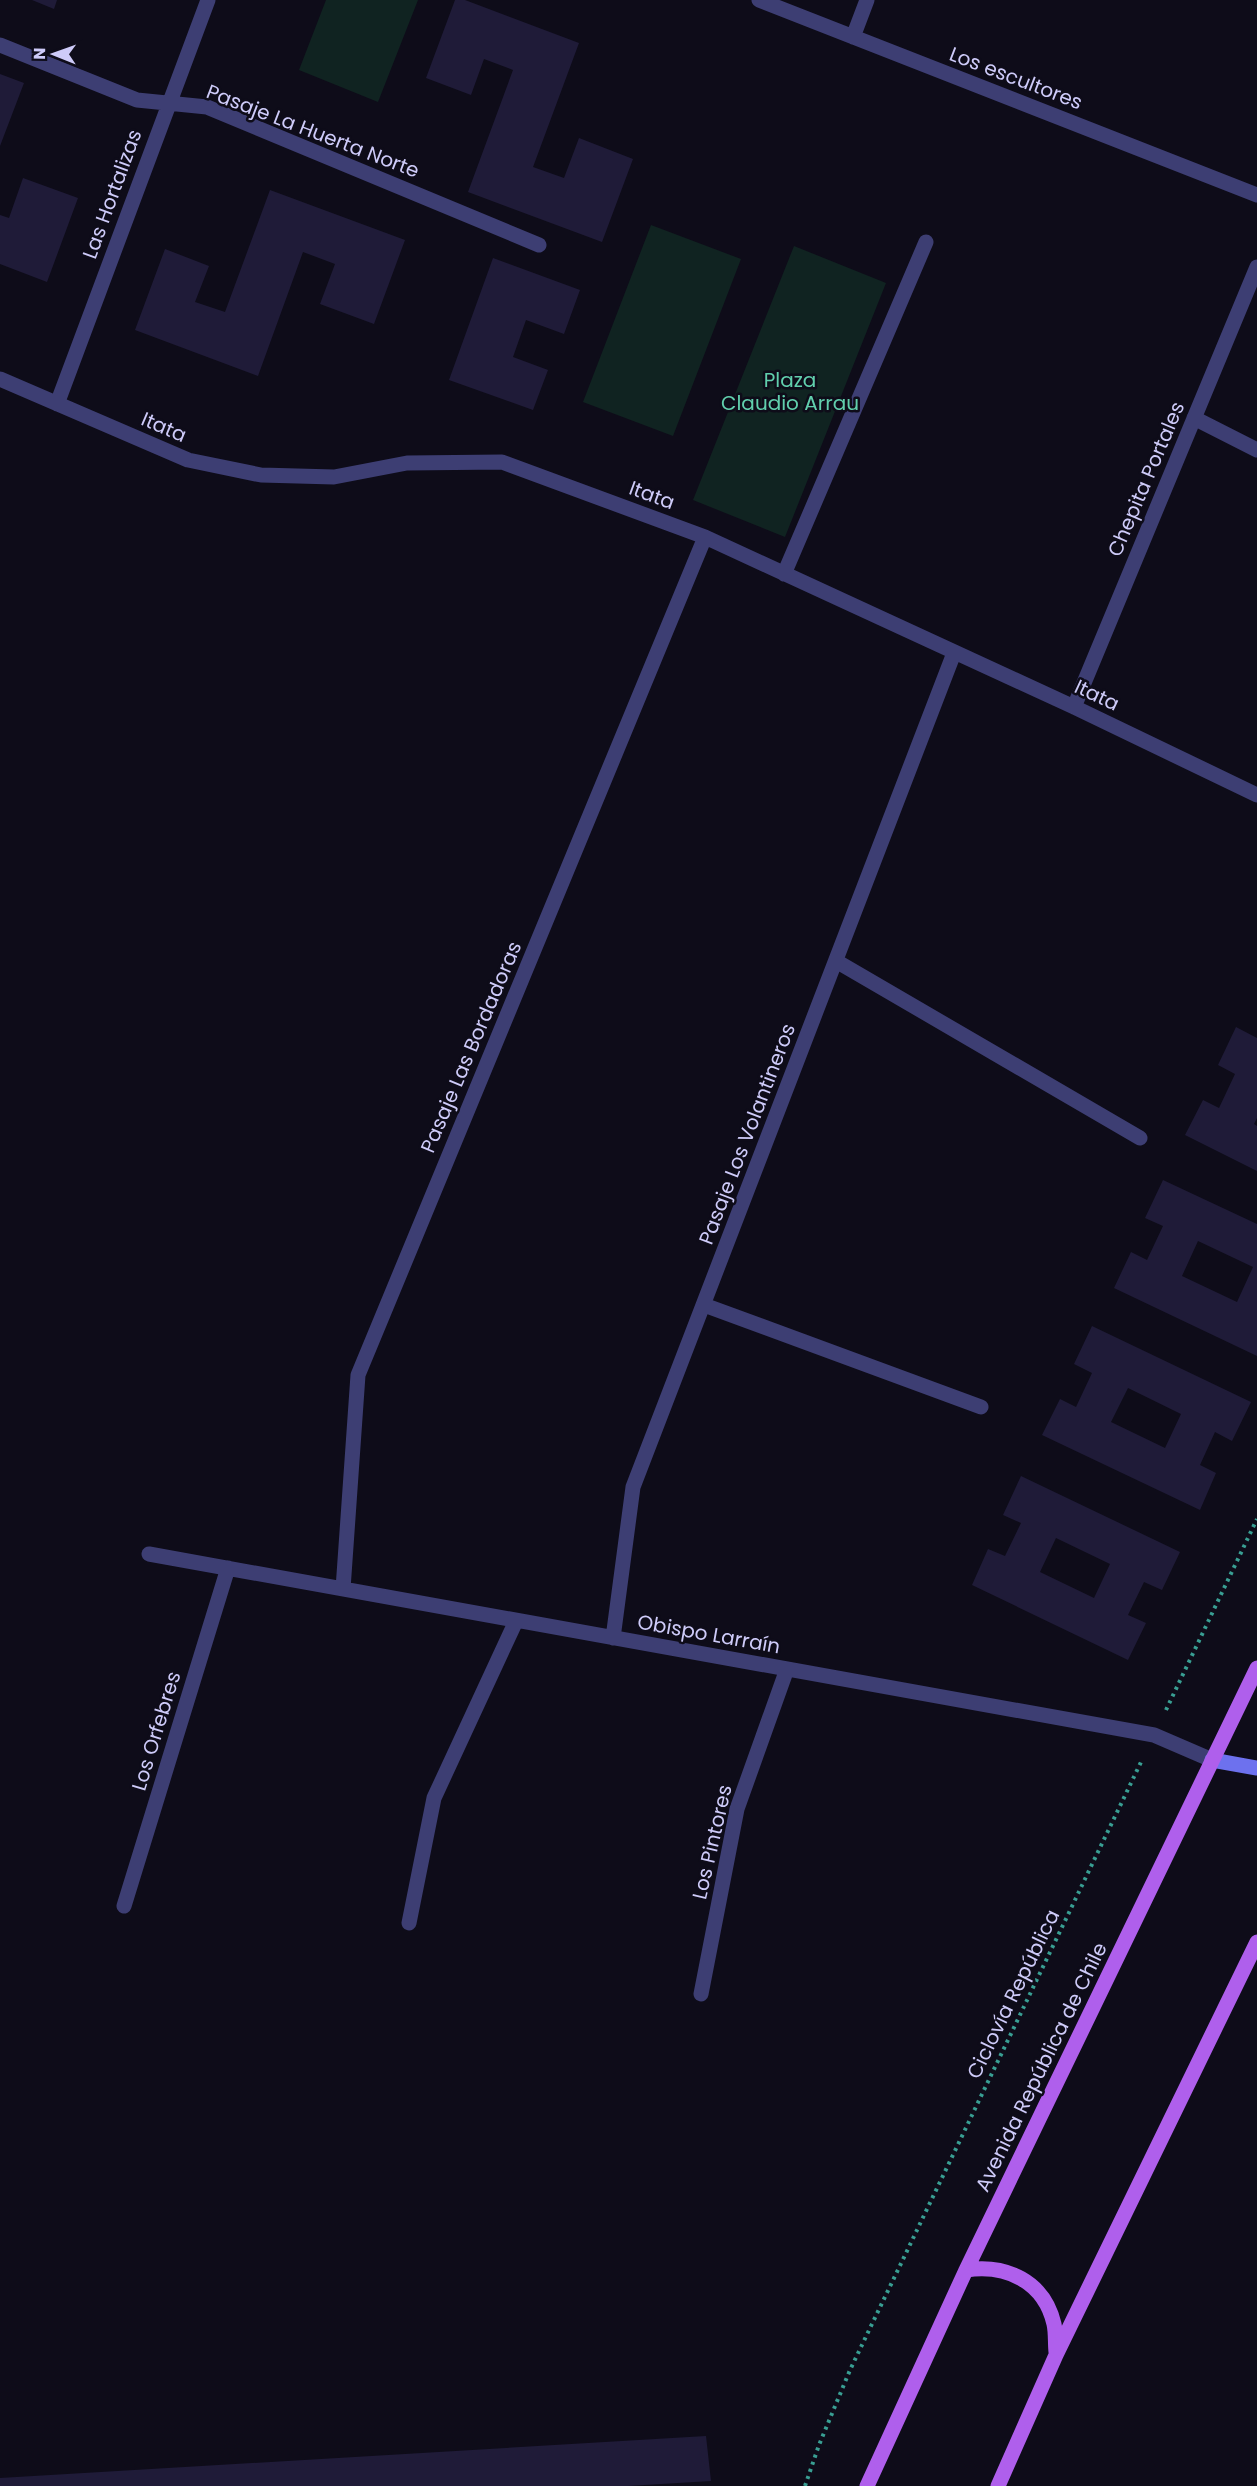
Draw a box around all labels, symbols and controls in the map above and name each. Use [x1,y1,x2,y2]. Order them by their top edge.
north arrow [24,24,84,84]
street label: Los escultores [945,40,1087,116]
text: N [28,48,51,60]
street label: Pasaje La Huerta Norte [203,77,423,185]
street label: Las Hortalizas [76,125,148,263]
park label: Plaza Claudio Arrau [721,366,859,417]
street label: Chepita Portales [1101,397,1191,561]
street label: Itata [137,405,191,449]
street label: Itata [625,474,679,516]
street label: Itata [1070,672,1124,718]
street label: Pasaje Las Bordadoras [414,937,528,1157]
street label: Pasaje Los Volantineros [692,1019,802,1249]
street label: Obispo Larraín [635,1608,783,1660]
street label: Los Orfebres [125,1668,187,1794]
street label: Los Pintores [685,1782,739,1902]
street label: Ciclovía República [960,1905,1066,2083]
street label: Avenida República de Chile [968,1938,1114,2196]

